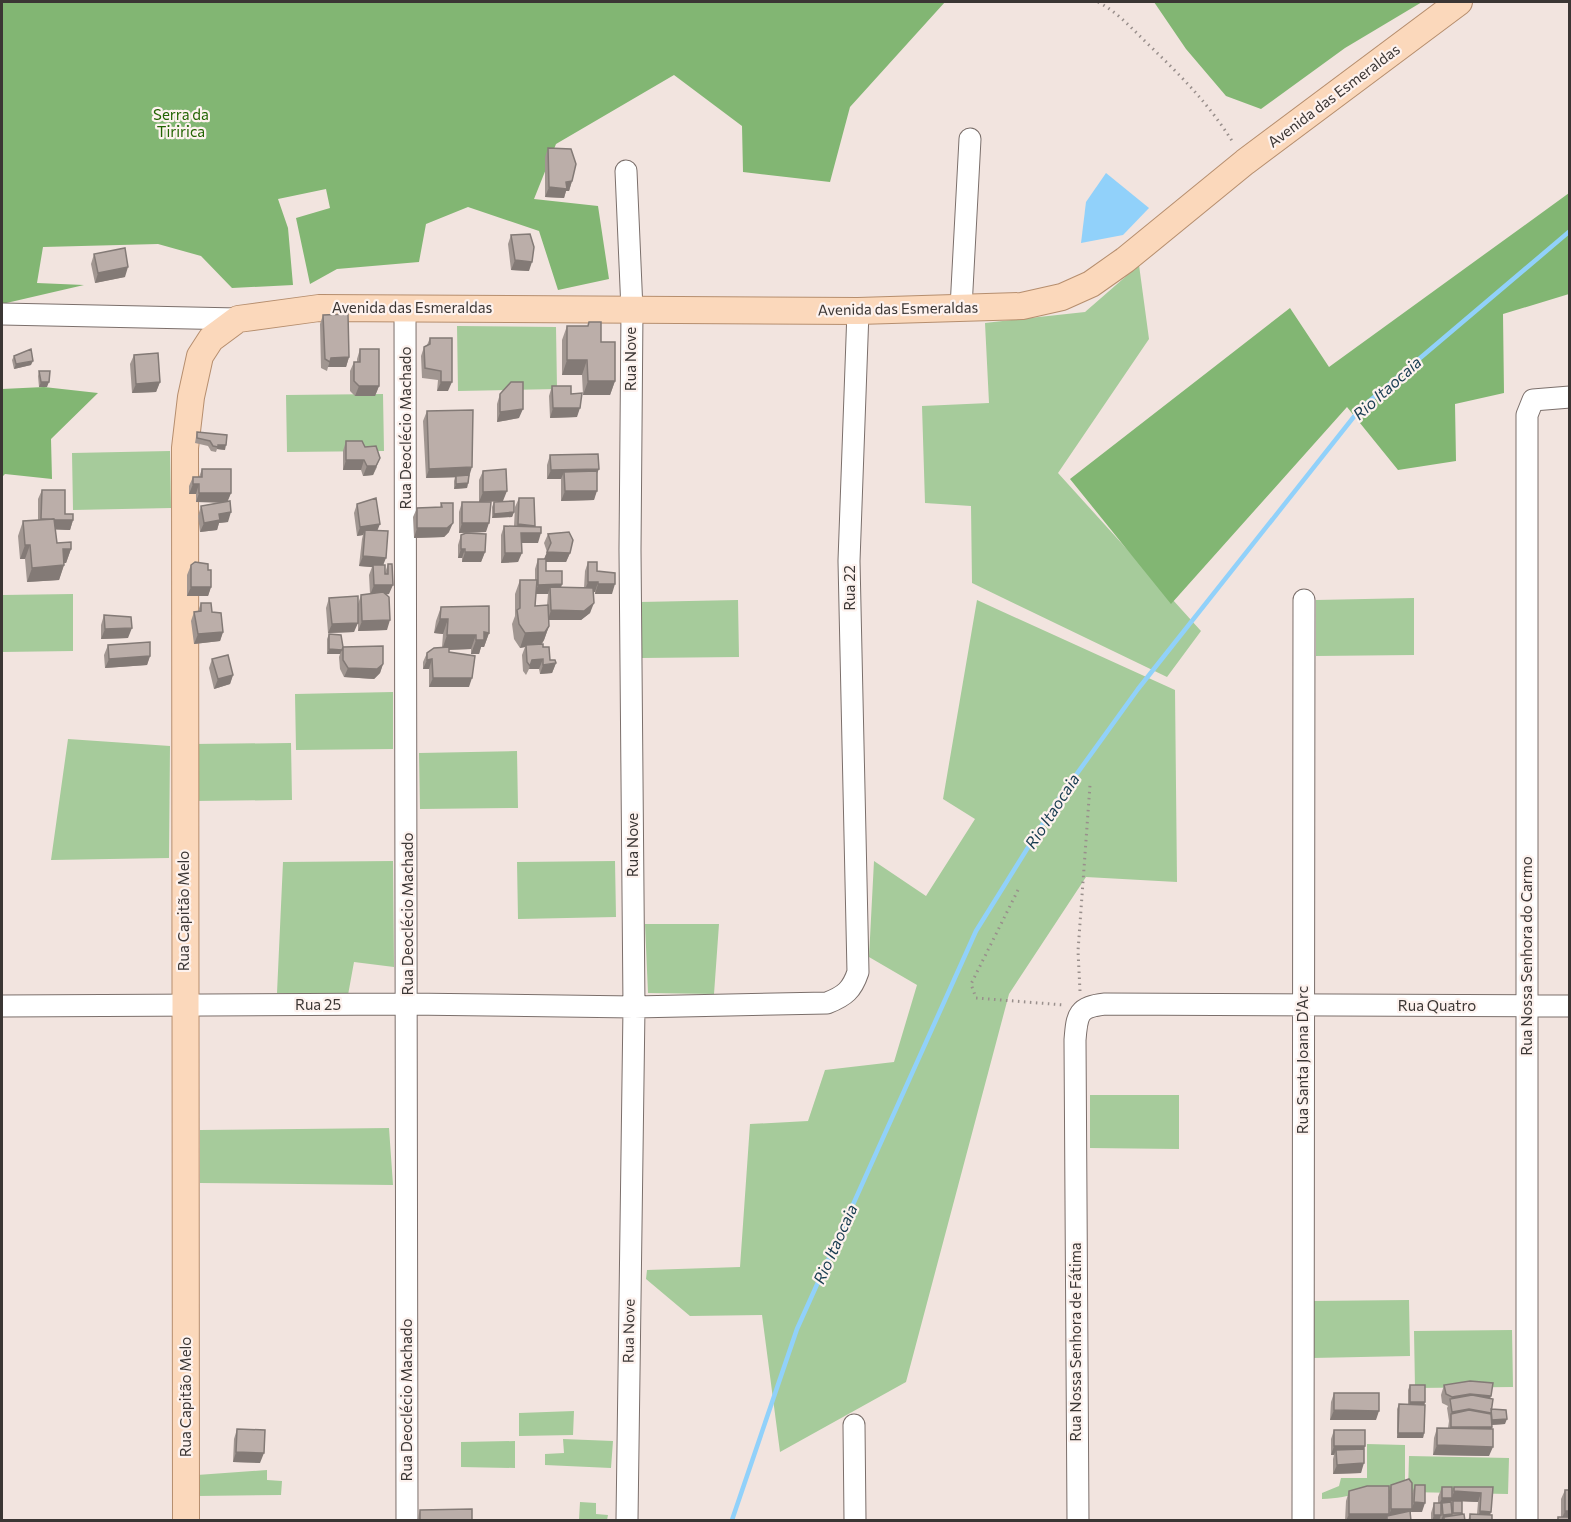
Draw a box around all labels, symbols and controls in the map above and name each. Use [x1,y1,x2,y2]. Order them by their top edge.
street label: Avenida das Esmeraldas [1264,40,1403,151]
park label: Serra da Tiririca [153,105,209,140]
street label: Avenida das Esmeraldas [332,298,493,316]
street label: Avenida das Esmeraldas [818,298,979,318]
street label: Rua Nove [621,327,639,391]
street label: Rua Deoclécio Machado [396,347,414,509]
water label: Rio Itaocaia [1349,352,1425,423]
street label: Rua 22 [840,565,858,611]
water label: Rio Itaocaia [1020,770,1083,852]
street label: Rua Nove [623,813,641,877]
street label: Rua Deoclécio Machado [398,833,416,995]
street label: Rua Capitão Melo [174,851,192,971]
street label: Rua Nossa Senhora do Carmo [1517,856,1535,1056]
street label: Rua Santa Joana D'Arc [1293,986,1311,1134]
street label: Rua 25 [295,995,341,1013]
street label: Rua Quatro [1398,996,1476,1014]
water label: Rio Itaocaia [809,1201,861,1287]
street label: Rua Nossa Senhora de Fátima [1066,1242,1084,1442]
street label: Rua Nove [618,1299,638,1363]
street label: Rua Deoclécio Machado [397,1319,415,1481]
street label: Rua Capitão Melo [176,1337,194,1457]

